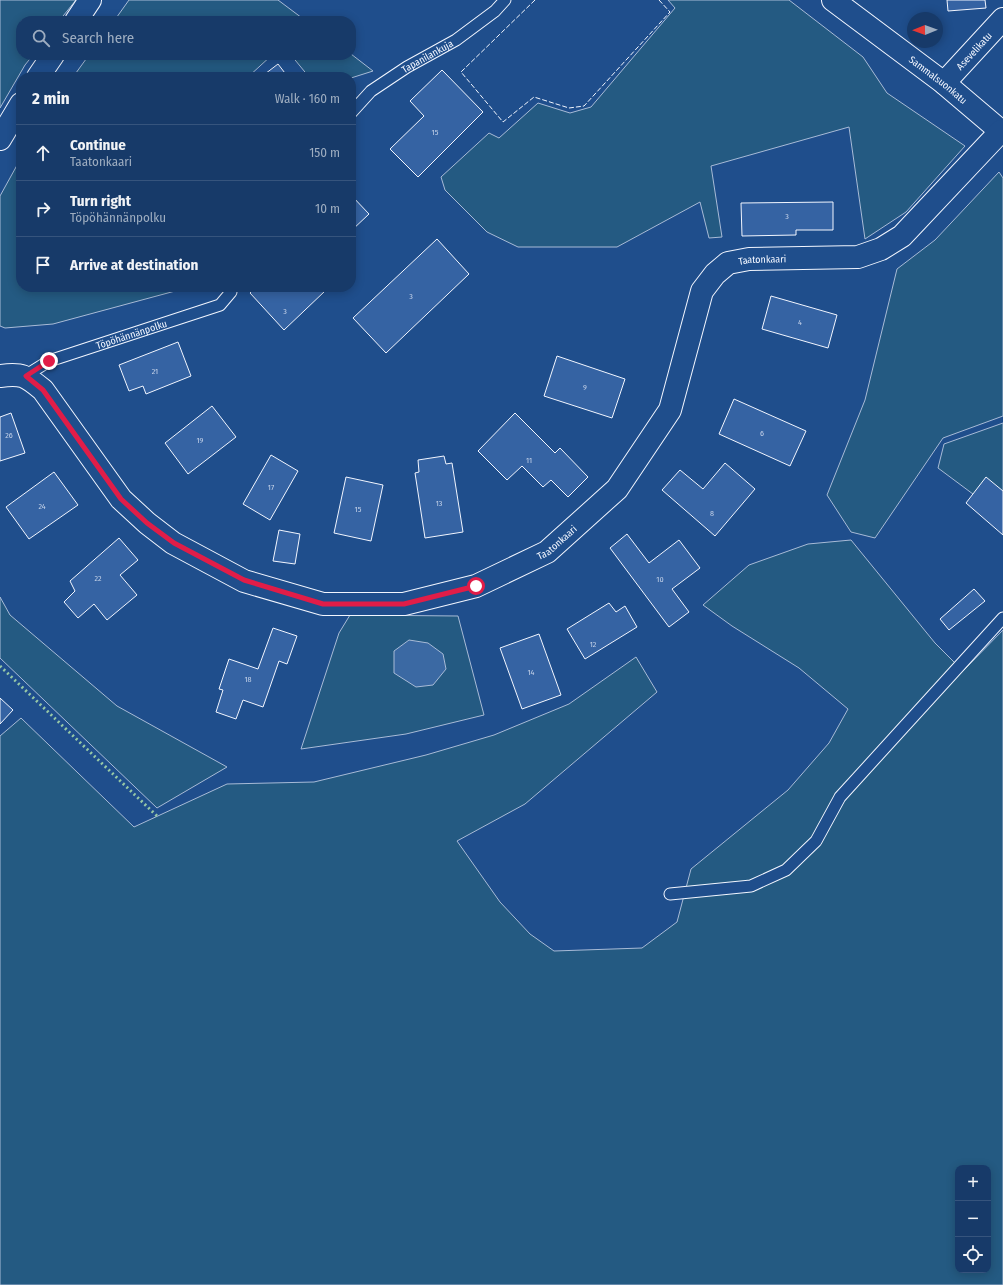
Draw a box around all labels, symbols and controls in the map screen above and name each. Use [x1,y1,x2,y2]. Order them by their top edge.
north arrow [907,12,943,48]
search box [16,16,356,60]
icon: search [30,27,52,49]
text: Search here [62,29,134,47]
street label: Asevelikatu [954,30,995,73]
street label: Tapanilankuja [400,38,456,76]
street label: Sammalsuonkatu [906,54,969,107]
text: 2 min [32,88,70,109]
text: Walk · 160 m [275,91,340,106]
house number: 15 [432,128,439,137]
text: Continue [70,136,126,154]
icon: ahead [32,142,54,164]
text: 150 m [309,145,340,160]
text: Taatonkaari [70,154,132,169]
text: Turn right [70,192,131,210]
icon: right [32,198,54,220]
text: 10 m [315,201,340,216]
text: Töpöhännänpolku [70,210,166,225]
house number: 3 [785,212,789,221]
street label: Taatonkaari [737,253,786,268]
icon: arrive [32,254,54,276]
text: Arrive at destination [70,256,198,274]
house number: 3 [409,292,413,301]
house number: 3 [283,307,287,316]
street label: Töpöhännänpolku [95,318,169,352]
house number: 4 [798,318,802,327]
route end [40,352,58,370]
house number: 21 [152,367,158,376]
house number: 9 [583,383,587,392]
house number: 6 [760,429,764,438]
house number: 26 [5,431,13,440]
house number: 19 [196,436,204,445]
house number: 11 [526,456,532,465]
house number: 17 [268,483,275,492]
house number: 13 [436,499,443,508]
house number: 24 [38,502,46,511]
house number: 15 [355,505,362,514]
house number: 8 [710,509,714,518]
street label: Taatonkaari [535,523,580,563]
house number: 22 [94,574,102,583]
house number: 10 [656,575,664,584]
route start [467,577,485,595]
house number: 12 [590,640,597,649]
house number: 14 [528,668,535,677]
house number: 18 [244,675,252,684]
map controls [955,1165,991,1273]
button: + [955,1165,991,1201]
button: − [955,1201,991,1237]
button: locate [955,1237,991,1273]

